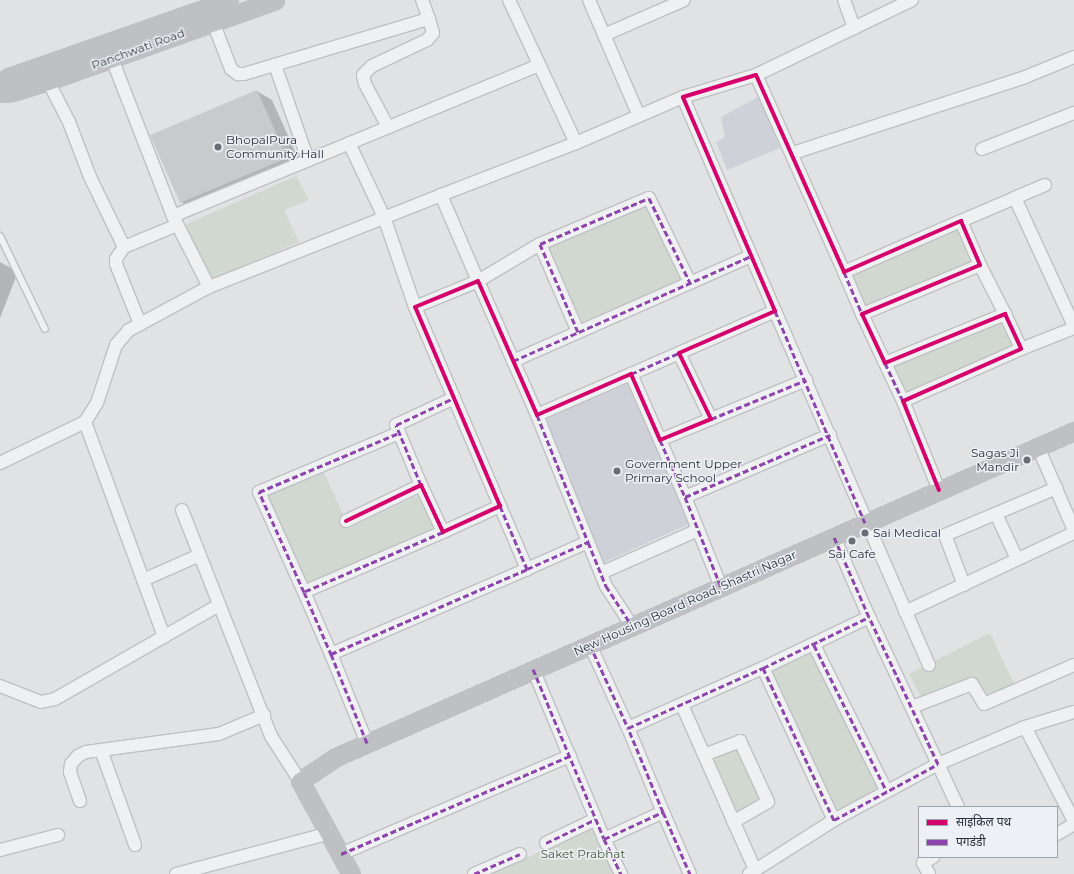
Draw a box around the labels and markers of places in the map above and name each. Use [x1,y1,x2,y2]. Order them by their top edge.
place label: BhopalPura Community Hall [226,133,324,161]
marker: BhopalPura Community Hall [213,142,223,152]
place label: Sagas Ji Mandir [971,446,1019,474]
marker: Sagas Ji Mandir [1022,455,1032,465]
place label: Government Upper Primary School [625,457,742,485]
marker: Government Upper Primary School [612,466,622,476]
place label: Sai Medical [873,526,941,540]
marker: Sai Medical [860,528,870,538]
marker: Sai Cafe [847,536,857,546]
place label: Sai Cafe [828,547,876,561]

